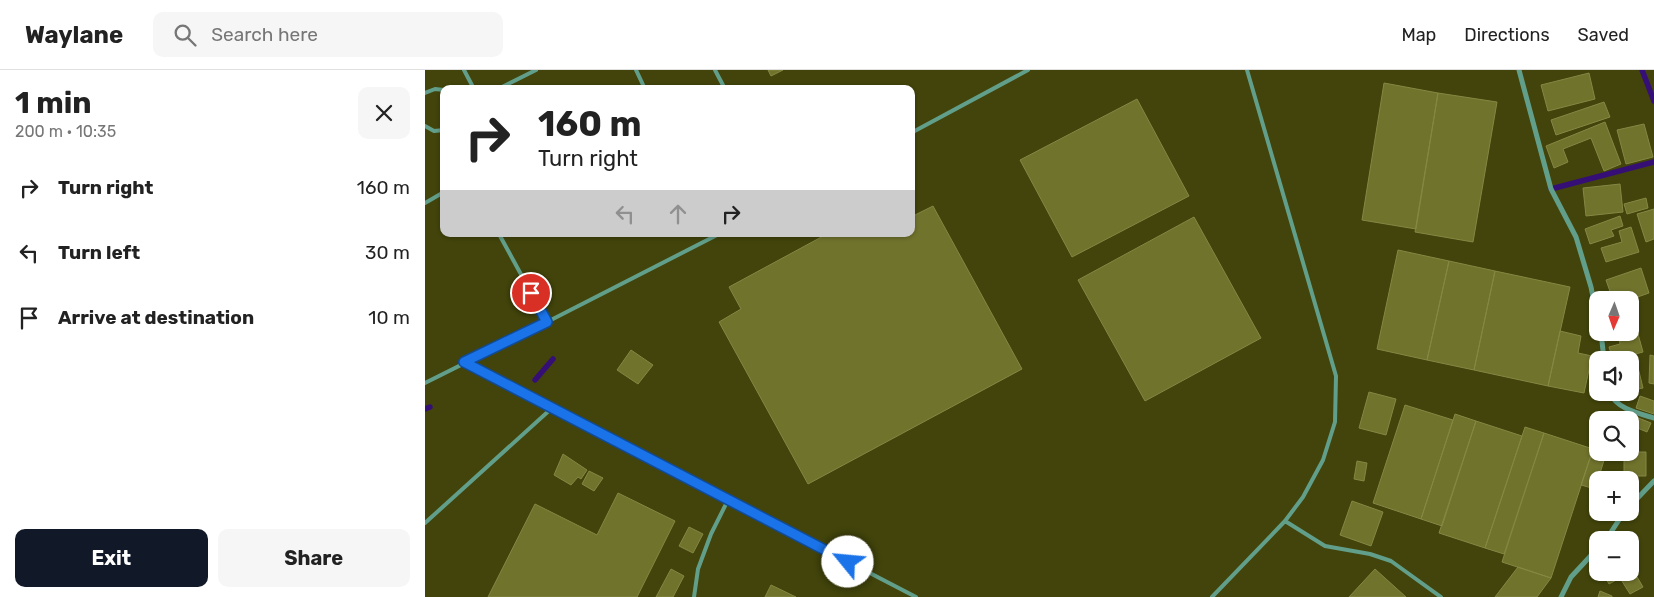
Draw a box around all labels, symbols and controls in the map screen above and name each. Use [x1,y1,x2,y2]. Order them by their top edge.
search box [153,12,503,57]
text: Waylane [25,21,123,49]
icon: search [171,21,199,49]
text: Search here [211,23,318,46]
text: Map [1401,24,1436,46]
text: Directions [1464,24,1550,46]
text: Saved [1578,24,1629,46]
text: 1 min [15,85,92,121]
button: close [358,87,410,139]
text: 160 m [538,103,642,145]
icon: right [455,105,520,170]
text: 200 m · 10:35 [15,122,116,141]
text: Turn right [538,145,638,172]
icon: right [15,174,43,202]
text: Turn right [58,176,153,199]
text: 160 m [357,176,410,199]
icon: left [611,200,639,228]
icon: ahead [664,200,692,228]
icon: right [717,200,745,228]
icon: left [15,239,43,267]
text: Turn left [58,241,140,264]
text: 30 m [365,241,410,264]
pin [510,272,552,314]
icon: arrive [517,279,545,307]
north arrow [1589,291,1639,341]
map controls [1589,291,1639,581]
icon: arrive [15,304,43,332]
text: Arrive at destination [58,306,254,329]
text: 10 m [368,306,410,329]
button: sound [1589,351,1639,401]
button: search [1589,411,1639,461]
button: + [1589,471,1639,521]
button: Exit [15,529,208,587]
button: Share [218,529,410,587]
button: − [1589,531,1639,581]
position arrow [821,535,873,587]

